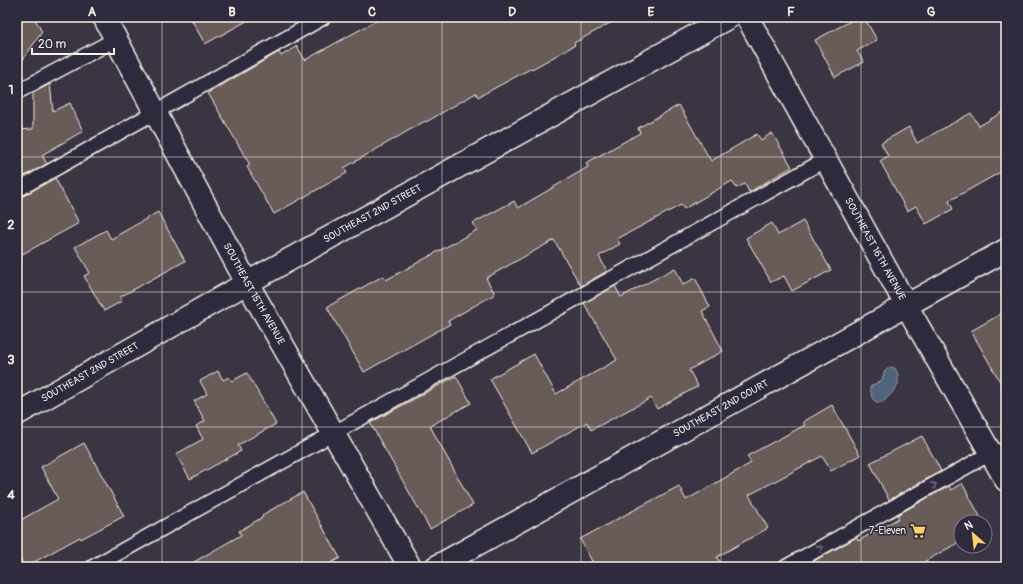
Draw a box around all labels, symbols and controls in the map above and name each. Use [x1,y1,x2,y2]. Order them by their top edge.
text: A [88,4,97,20]
text: B [228,4,236,20]
text: C [368,4,376,20]
text: D [508,4,516,20]
text: E [648,4,655,20]
text: F [787,4,795,20]
text: G [927,4,936,20]
scale bar [32,30,114,56]
text: 20 m [38,37,67,52]
text: 1 [8,82,14,98]
street label: SOUTHEAST 2ND STREET [321,182,424,246]
street label: SOUTHEAST 16TH AVENUE [842,196,908,302]
text: 2 [7,217,15,233]
street label: SOUTHEAST 15TH AVENUE [221,241,287,347]
street label: SOUTHEAST 2ND STREET [39,340,141,405]
text: 3 [7,352,15,368]
street label: SOUTHEAST 2ND COURT [671,377,771,440]
one-way arrow [930,482,937,489]
text: 4 [7,487,15,503]
north arrow [953,514,993,554]
text: N [962,518,975,533]
supermarket icon: 7-Eleven [909,522,927,540]
place label: 7-Eleven [869,525,906,537]
one-way arrow [816,545,824,553]

